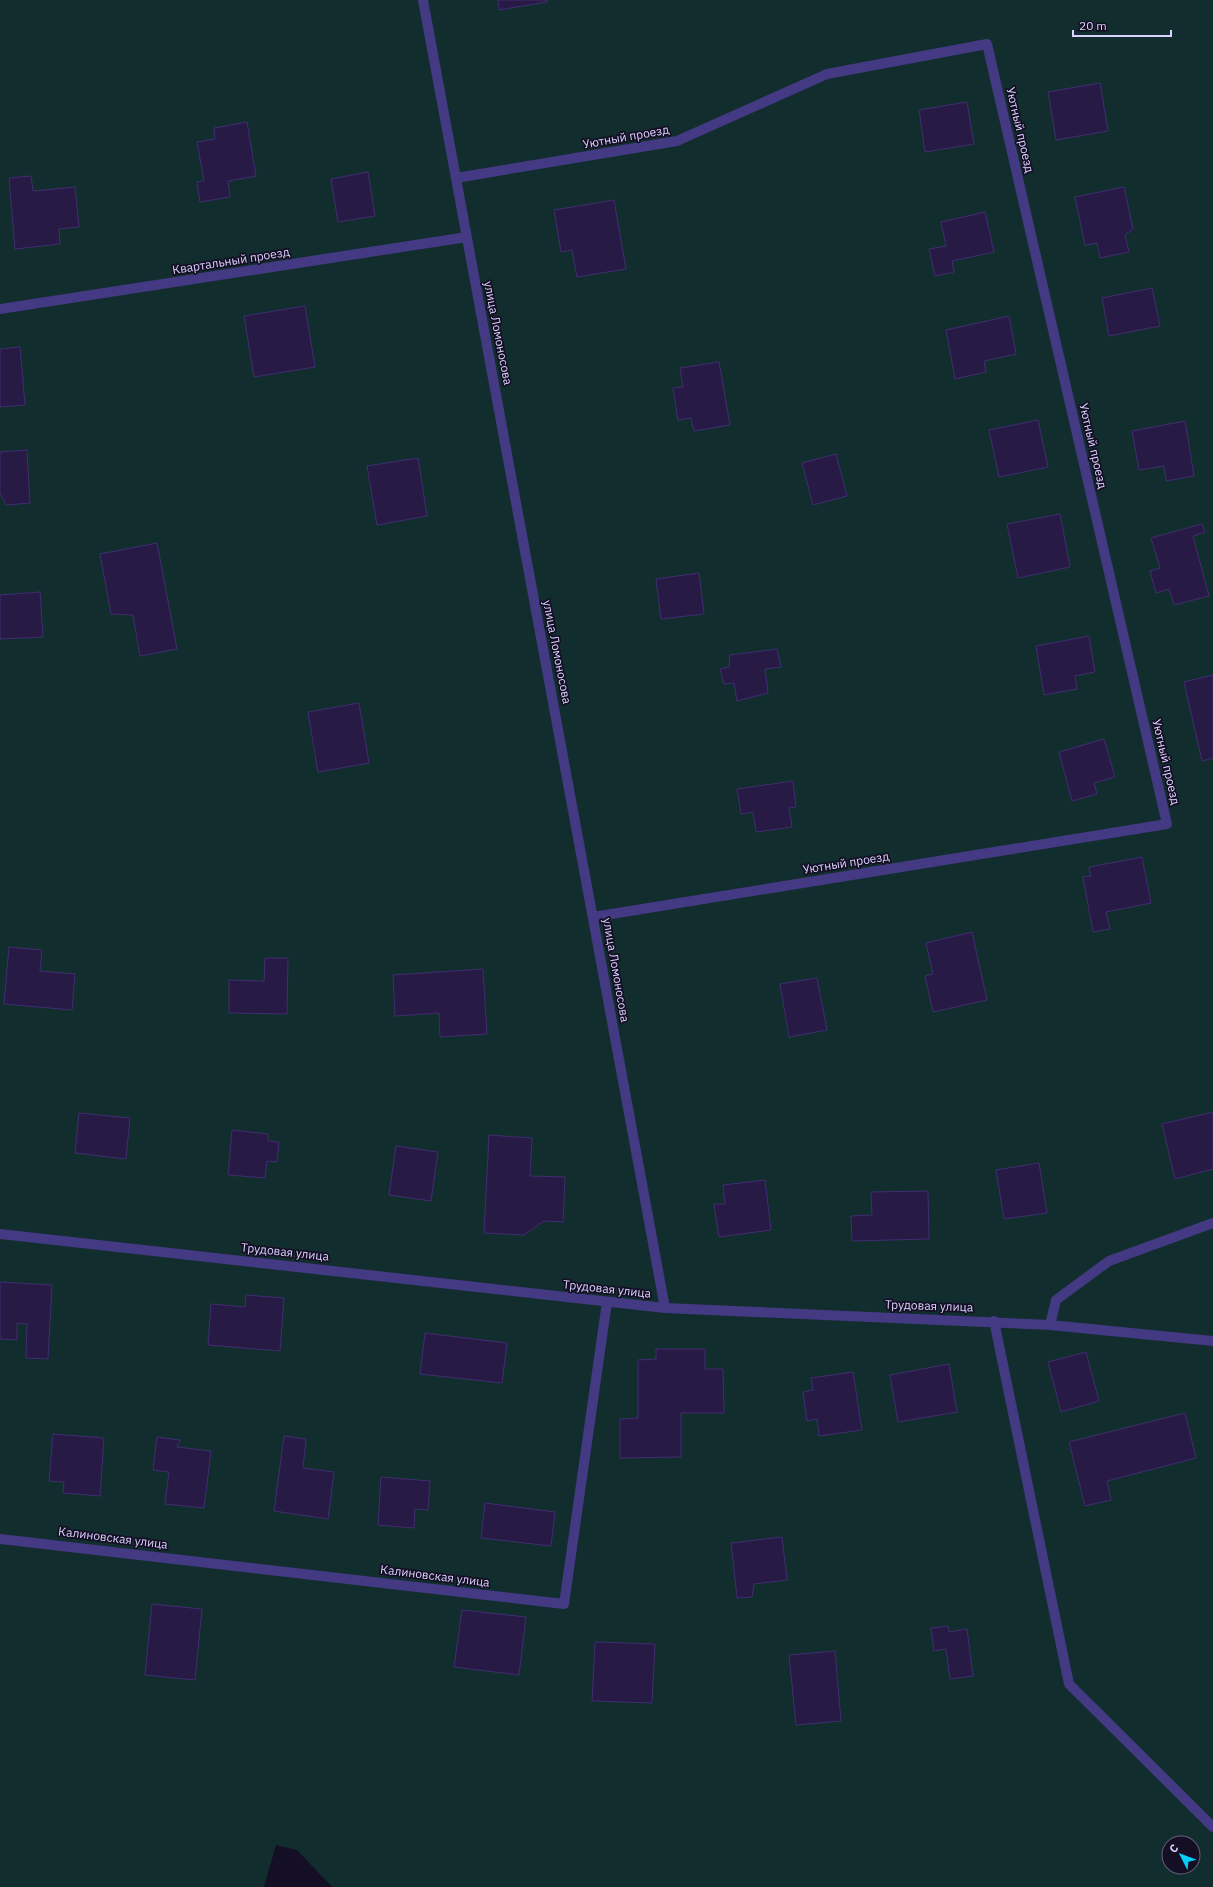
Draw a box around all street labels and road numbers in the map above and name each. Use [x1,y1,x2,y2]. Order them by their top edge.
street label: Уютный проезд [1003,86,1038,174]
street label: Уютный проезд [582,122,670,151]
street label: Квартальный проезд [171,244,291,277]
street label: улица Ломоносова [481,280,516,387]
street label: Уютный проезд [1076,402,1111,490]
street label: улица Ломоносова [540,599,575,706]
street label: Уютный проезд [1149,718,1184,806]
street label: Уютный проезд [802,848,890,877]
street label: улица Ломоносова [600,917,633,1024]
street label: Трудовая улица [240,1239,330,1264]
street label: Трудовая улица [562,1276,652,1301]
street label: Трудовая улица [885,1296,974,1315]
street label: Калиновская улица [57,1523,169,1552]
street label: Калиновская улица [379,1561,491,1590]

